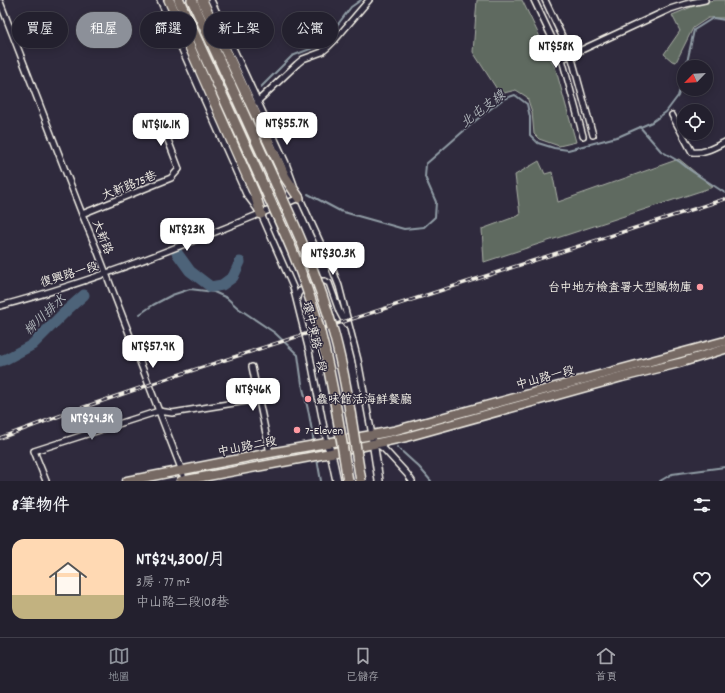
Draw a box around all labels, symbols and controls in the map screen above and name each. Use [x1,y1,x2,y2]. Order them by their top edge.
chip: 買屋 [12,12,68,48]
chip: 租屋 [76,12,132,48]
chip: 篩選 [140,12,196,48]
chip: 新上架 [204,12,274,48]
chip: 公寓 [282,12,338,48]
pin: NT$58K [523,35,589,69]
text: NT$58K [538,38,574,57]
north arrow [677,60,713,96]
map controls [677,60,713,140]
water label: 北屯支線 [457,86,511,133]
button: locate [677,104,713,140]
pin: NT$55.7K [246,112,328,146]
pin: NT$16.1K [120,113,202,147]
text: NT$55.7K [265,115,309,134]
text: NT$16.1K [142,116,180,135]
street label: 大新路75巷 [99,168,160,205]
street label: 大新路 [87,218,116,257]
pin: NT$23K [154,218,220,252]
text: NT$23K [169,221,205,240]
pin: NT$30.3K [292,242,374,276]
text: NT$30.3K [310,245,356,264]
street label: 復興路一段 [38,259,101,292]
place label: 台中地方檢查署大型贓物庫 [548,280,692,297]
marker: 台中地方檢查署大型贓物庫 [695,282,705,292]
water label: 柳川排水 [20,290,72,341]
street label: 環中東路一段 [297,300,330,374]
pin: NT$57.9K [112,335,194,369]
text: NT$57.9K [131,338,175,357]
street label: 中山路一段 [514,362,577,394]
pin: NT$46K [220,378,286,412]
text: NT$46K [235,381,271,400]
place label: 鱻味館活海鮮餐廳 [316,392,412,409]
marker: 鱻味館活海鮮餐廳 [303,394,313,404]
pin: NT$24.3K [51,407,133,441]
text: NT$24.3K [70,410,114,429]
place label: 7-Eleven [305,423,344,440]
marker: 7-Eleven [292,425,302,435]
street label: 中山路二段 [216,433,278,462]
icon: filters [691,494,713,516]
text: 8筆物件 [12,495,70,519]
text: NT$24,300/月 [136,549,225,573]
icon: home [44,555,92,603]
icon: heart [691,568,713,590]
text: 3房 · 77 m² [136,574,190,593]
text: 中山路二段108巷 [136,594,229,613]
tab: 地圖 [108,645,130,686]
tab: 已儲存 [346,645,379,686]
tab: 首頁 [595,645,617,686]

